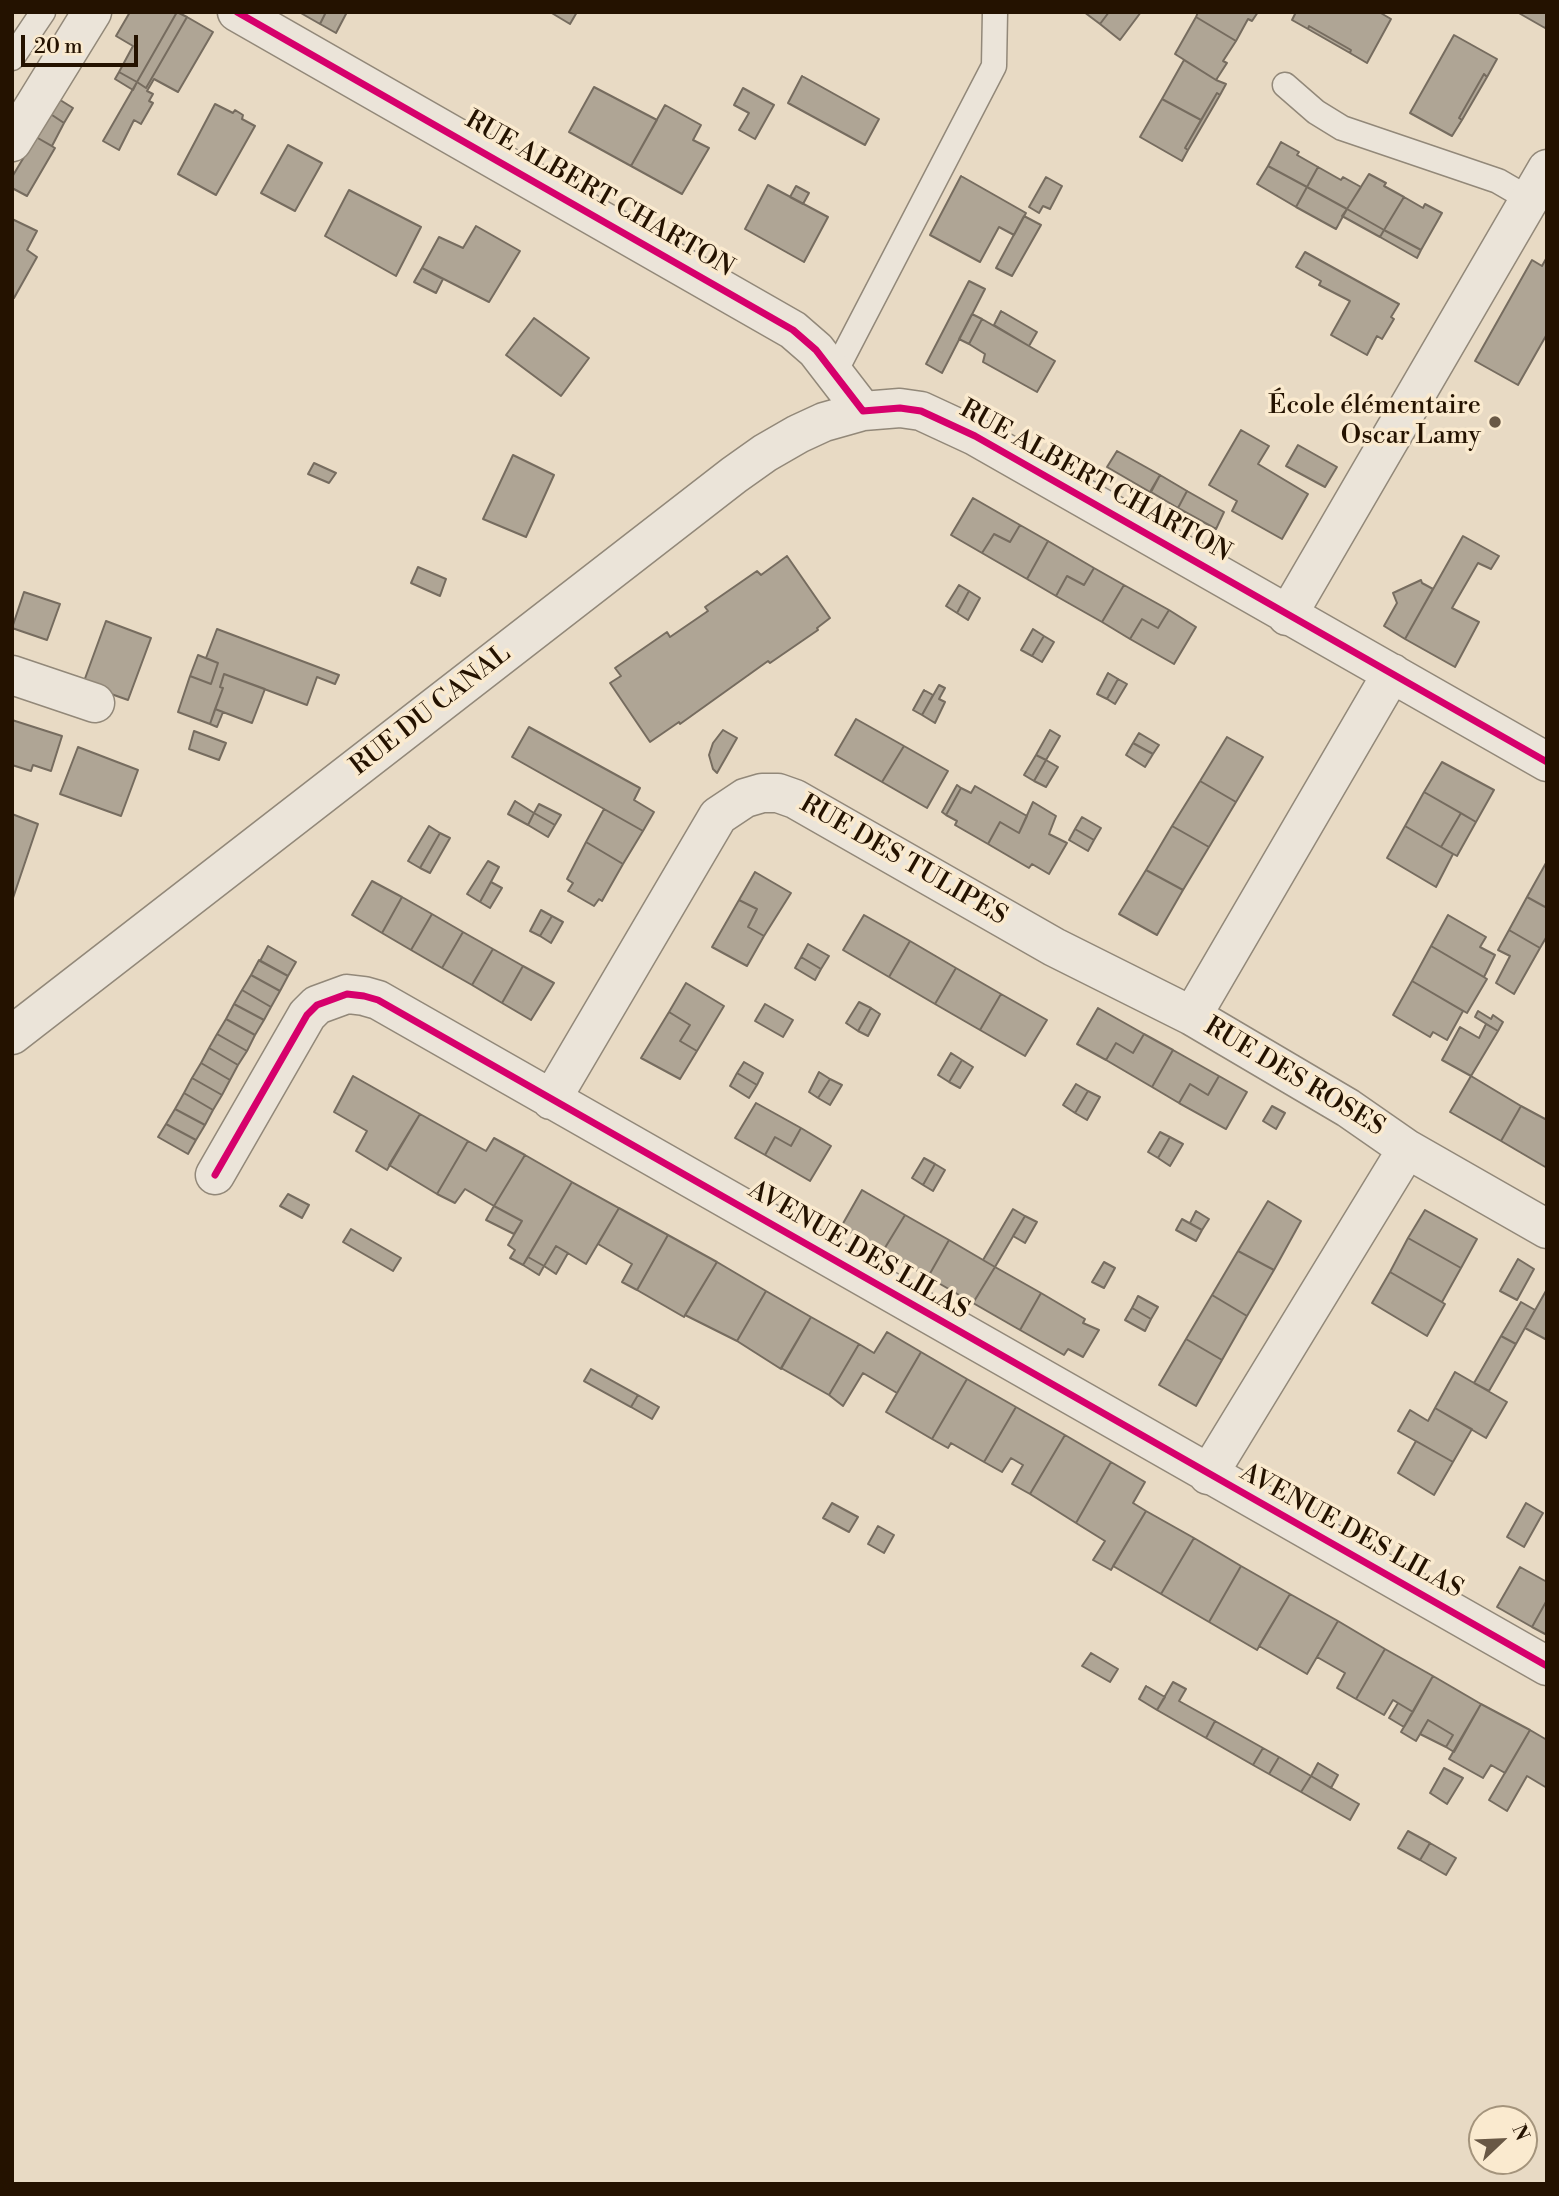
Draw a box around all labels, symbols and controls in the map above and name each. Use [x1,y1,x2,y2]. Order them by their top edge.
scale bar [24,21,142,65]
text: 20 m [34,34,83,60]
street label: RUE ALBERT CHARTON [459,105,739,285]
place label: École élémentaire Oscar Lamy [1268,391,1481,452]
street label: RUE ALBERT CHARTON [954,394,1236,570]
marker: École élémentaire Oscar Lamy [1487,414,1503,430]
street label: RUE DU CANAL [345,639,517,783]
street label: RUE DES TULIPES [794,789,1012,933]
street label: RUE DES ROSES [1198,1012,1390,1144]
street label: AVENUE DES LILAS [742,1175,974,1327]
street label: AVENUE DES LILAS [1234,1458,1468,1606]
north arrow [1468,2105,1538,2175]
text: N [1507,2121,1534,2144]

